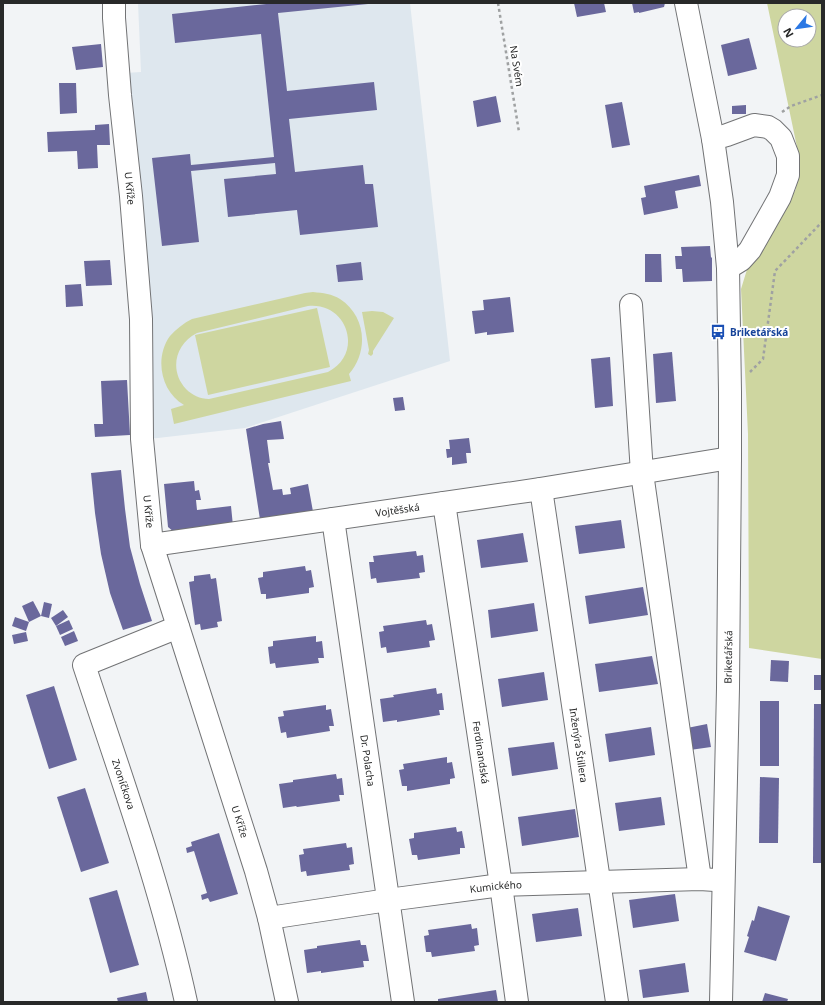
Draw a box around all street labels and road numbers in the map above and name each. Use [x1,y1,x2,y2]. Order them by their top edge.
street label: Na Svém [507,44,527,88]
street label: U Kříže [121,171,139,206]
street label: U Kříže [140,494,157,529]
street label: Vojtěšská [375,500,420,520]
street label: Briketářská [721,630,735,684]
street label: Inženýra Štillera [566,707,591,784]
street label: Ferdinandská [470,720,493,785]
street label: Dr. Polacha [357,734,379,787]
street label: Zvoníčkova [109,757,139,811]
street label: U Kříže [229,804,252,840]
street label: Kumického [469,877,522,896]

